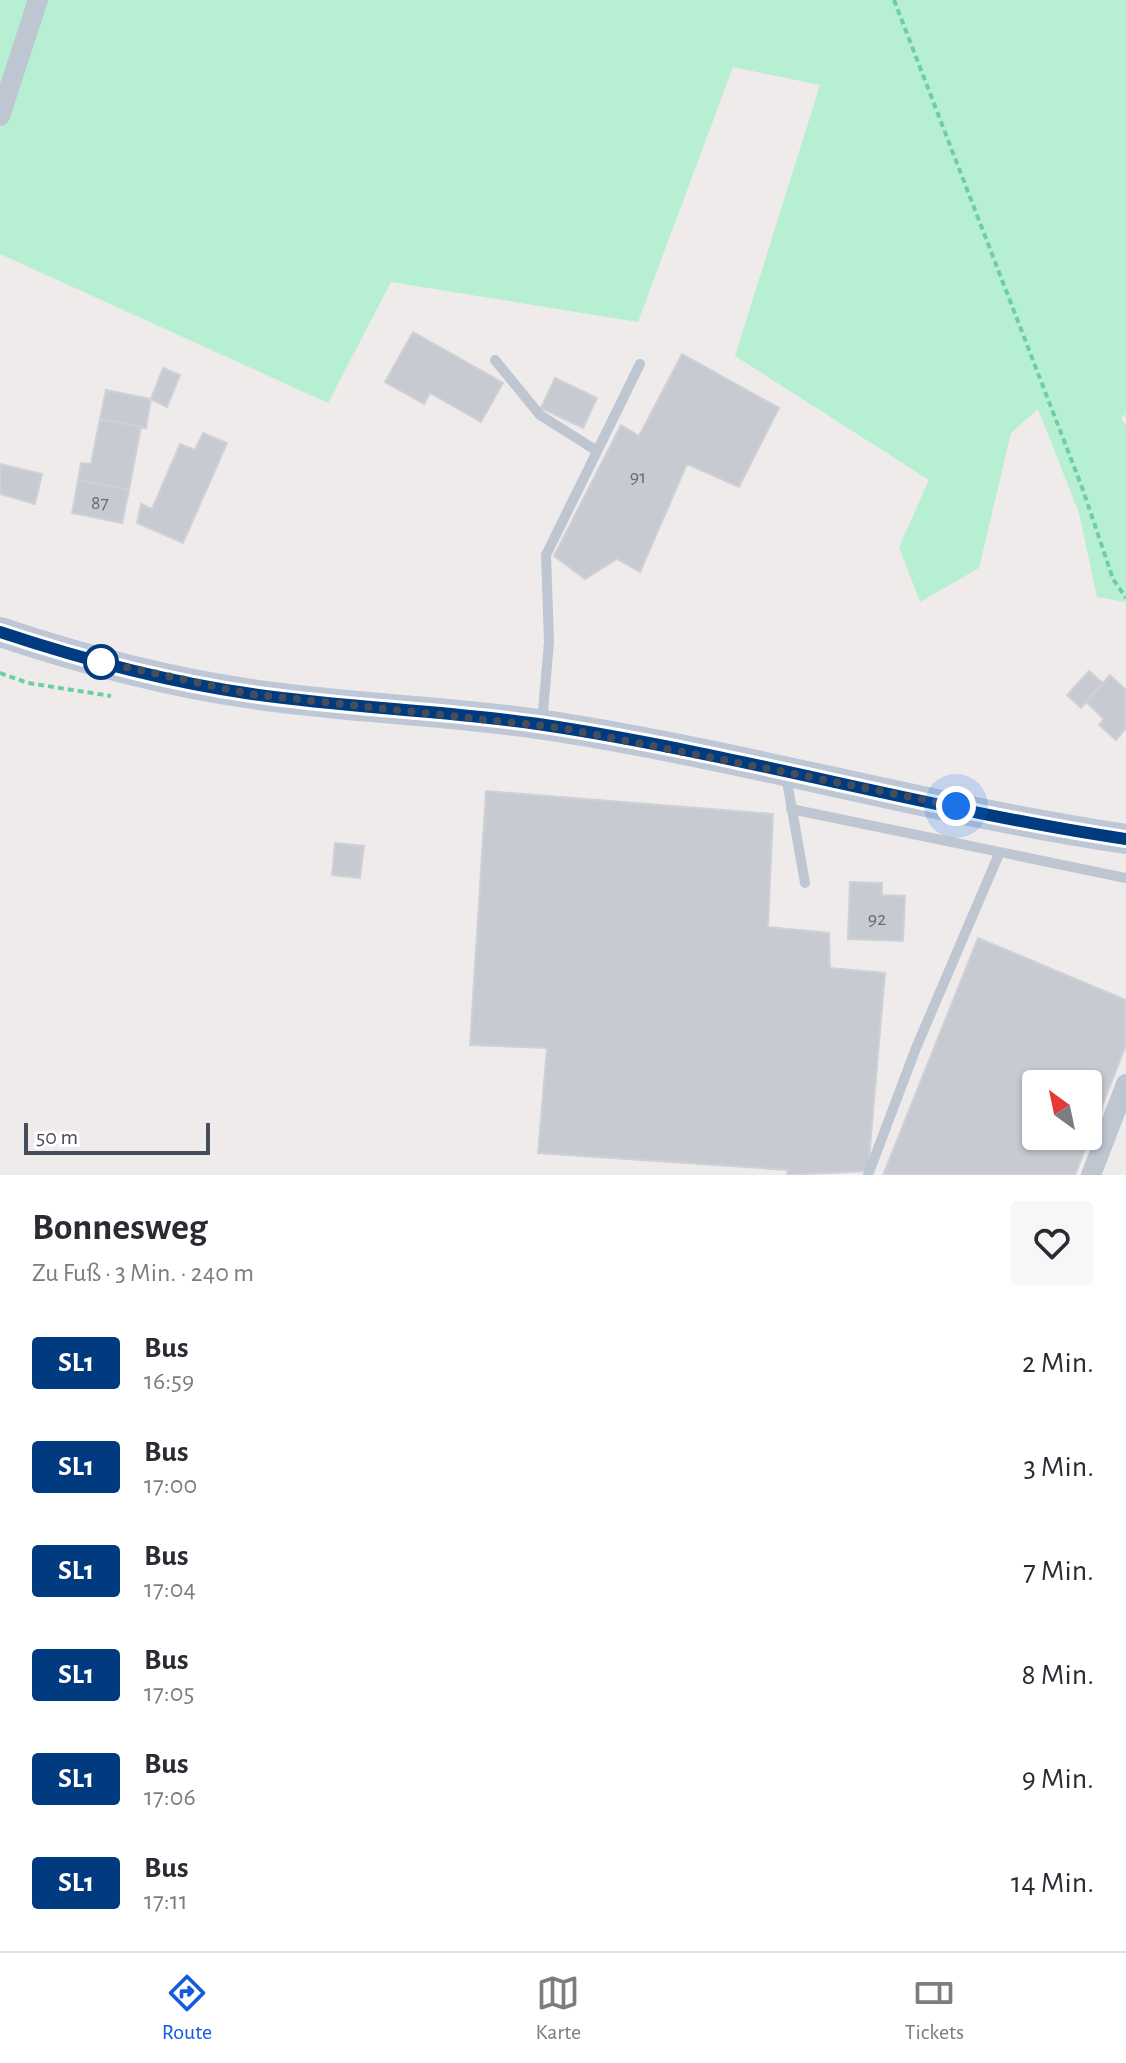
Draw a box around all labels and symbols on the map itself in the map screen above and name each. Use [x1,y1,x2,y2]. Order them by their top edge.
house number: 91 [630,467,646,487]
house number: 87 [91,493,109,513]
unlabelled marker [84,645,118,679]
your location [936,786,976,826]
house number: 92 [868,909,886,929]
north arrow [1022,1070,1102,1150]
scale bar [24,1119,210,1155]

